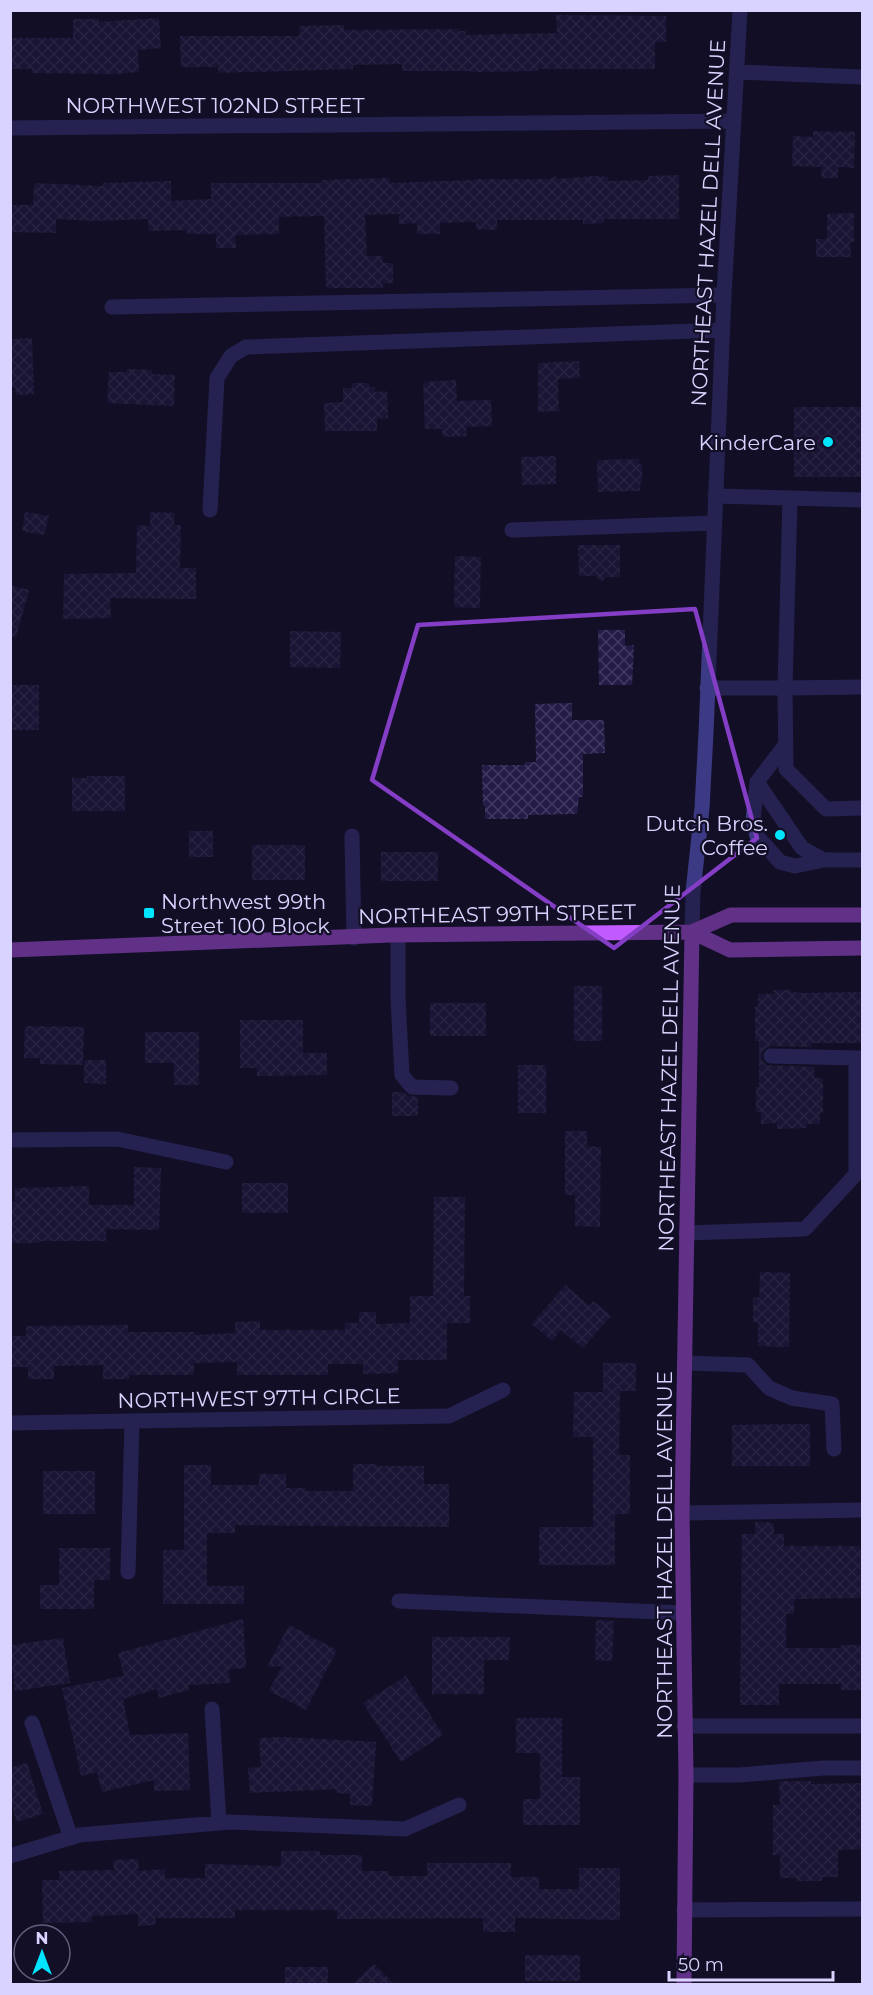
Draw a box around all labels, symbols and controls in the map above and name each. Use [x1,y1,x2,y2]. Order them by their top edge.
street label: NORTHEAST HAZEL DELL AVENUE [686,39,730,407]
street label: NORTHWEST 102ND STREET [65,93,365,118]
place label: KinderCare [698,430,816,455]
marker: KinderCare [821,435,835,449]
place label: Dutch Bros. Coffee [645,811,768,860]
marker: Dutch Bros. Coffee [773,828,787,842]
street label: NORTHEAST HAZEL DELL AVENUE [653,884,685,1252]
place label: Northwest 99th Street 100 Block [161,889,330,938]
street label: NORTHEAST 99TH STREET [358,899,636,929]
marker: Northwest 99th Street 100 Block [142,906,156,920]
street label: NORTHEAST HAZEL DELL AVENUE [652,1371,677,1739]
street label: NORTHWEST 97TH CIRCLE [117,1383,401,1413]
north arrow [12,1923,72,1983]
text: N [36,1929,48,1948]
scale bar [669,1944,832,1982]
text: 50 m [678,1954,724,1976]

